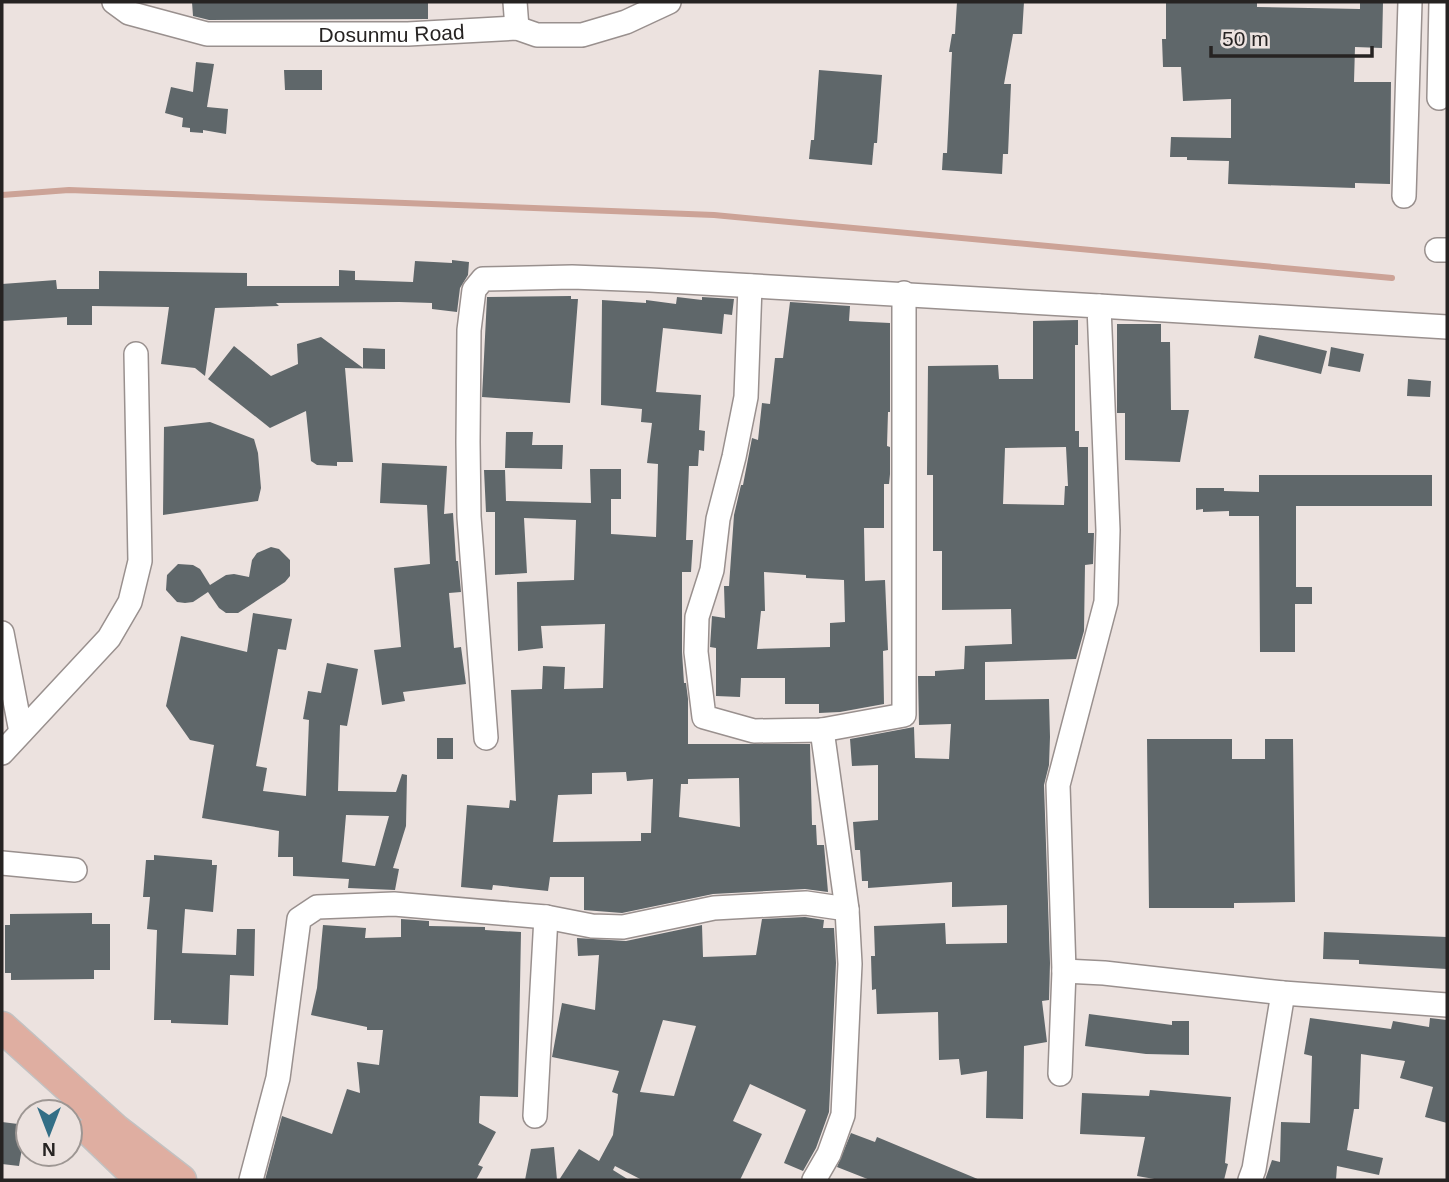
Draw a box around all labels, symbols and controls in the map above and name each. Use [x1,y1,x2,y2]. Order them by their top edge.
scale bar [1211,14,1372,58]
street label: Dosunmu Road [319,19,465,46]
text: 50 m [1222,27,1269,50]
north arrow [14,1098,84,1168]
text: N [42,1139,56,1160]

